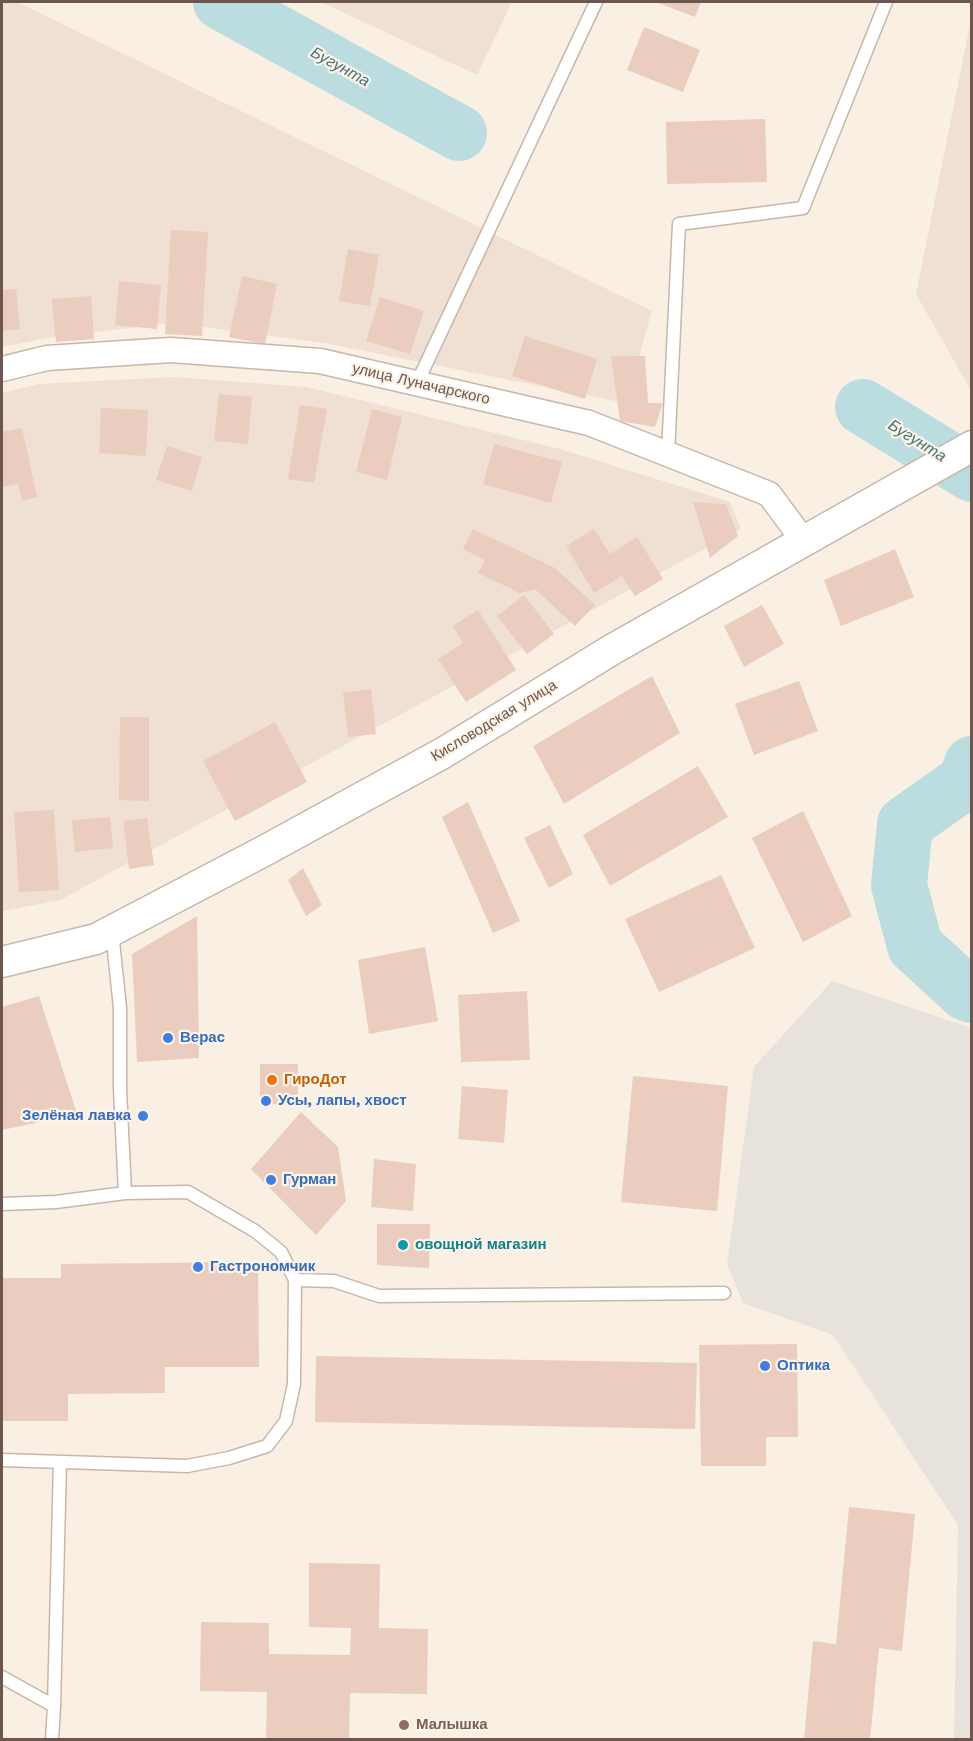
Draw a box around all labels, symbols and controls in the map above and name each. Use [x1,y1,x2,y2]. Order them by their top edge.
water label: Бугунта [307,43,373,91]
street label: улица Луначарского [350,359,492,409]
water label: Бугунта [884,416,950,466]
street label: Кисловодская улица [428,676,560,766]
place label: Верас [180,1029,225,1047]
marker: Верас [161,1031,175,1045]
place label: ГироДот [284,1071,347,1089]
marker: ГироДот [265,1073,279,1087]
place label: Усы, лапы, хвост [278,1092,407,1110]
marker: Усы, лапы, хвост [259,1094,273,1108]
place label: Зелёная лавка [22,1107,131,1125]
marker: Зелёная лавка [136,1109,150,1123]
place label: Гурман [283,1171,336,1189]
marker: Гурман [264,1173,278,1187]
place label: овощной магазин [415,1236,546,1254]
marker: овощной магазин [396,1238,410,1252]
place label: Гастрономчик [210,1258,315,1276]
marker: Гастрономчик [191,1260,205,1274]
place label: Оптика [777,1357,830,1375]
marker: Оптика [758,1359,772,1373]
place label: Малышка [416,1716,488,1734]
marker: Малышка [397,1718,411,1732]

